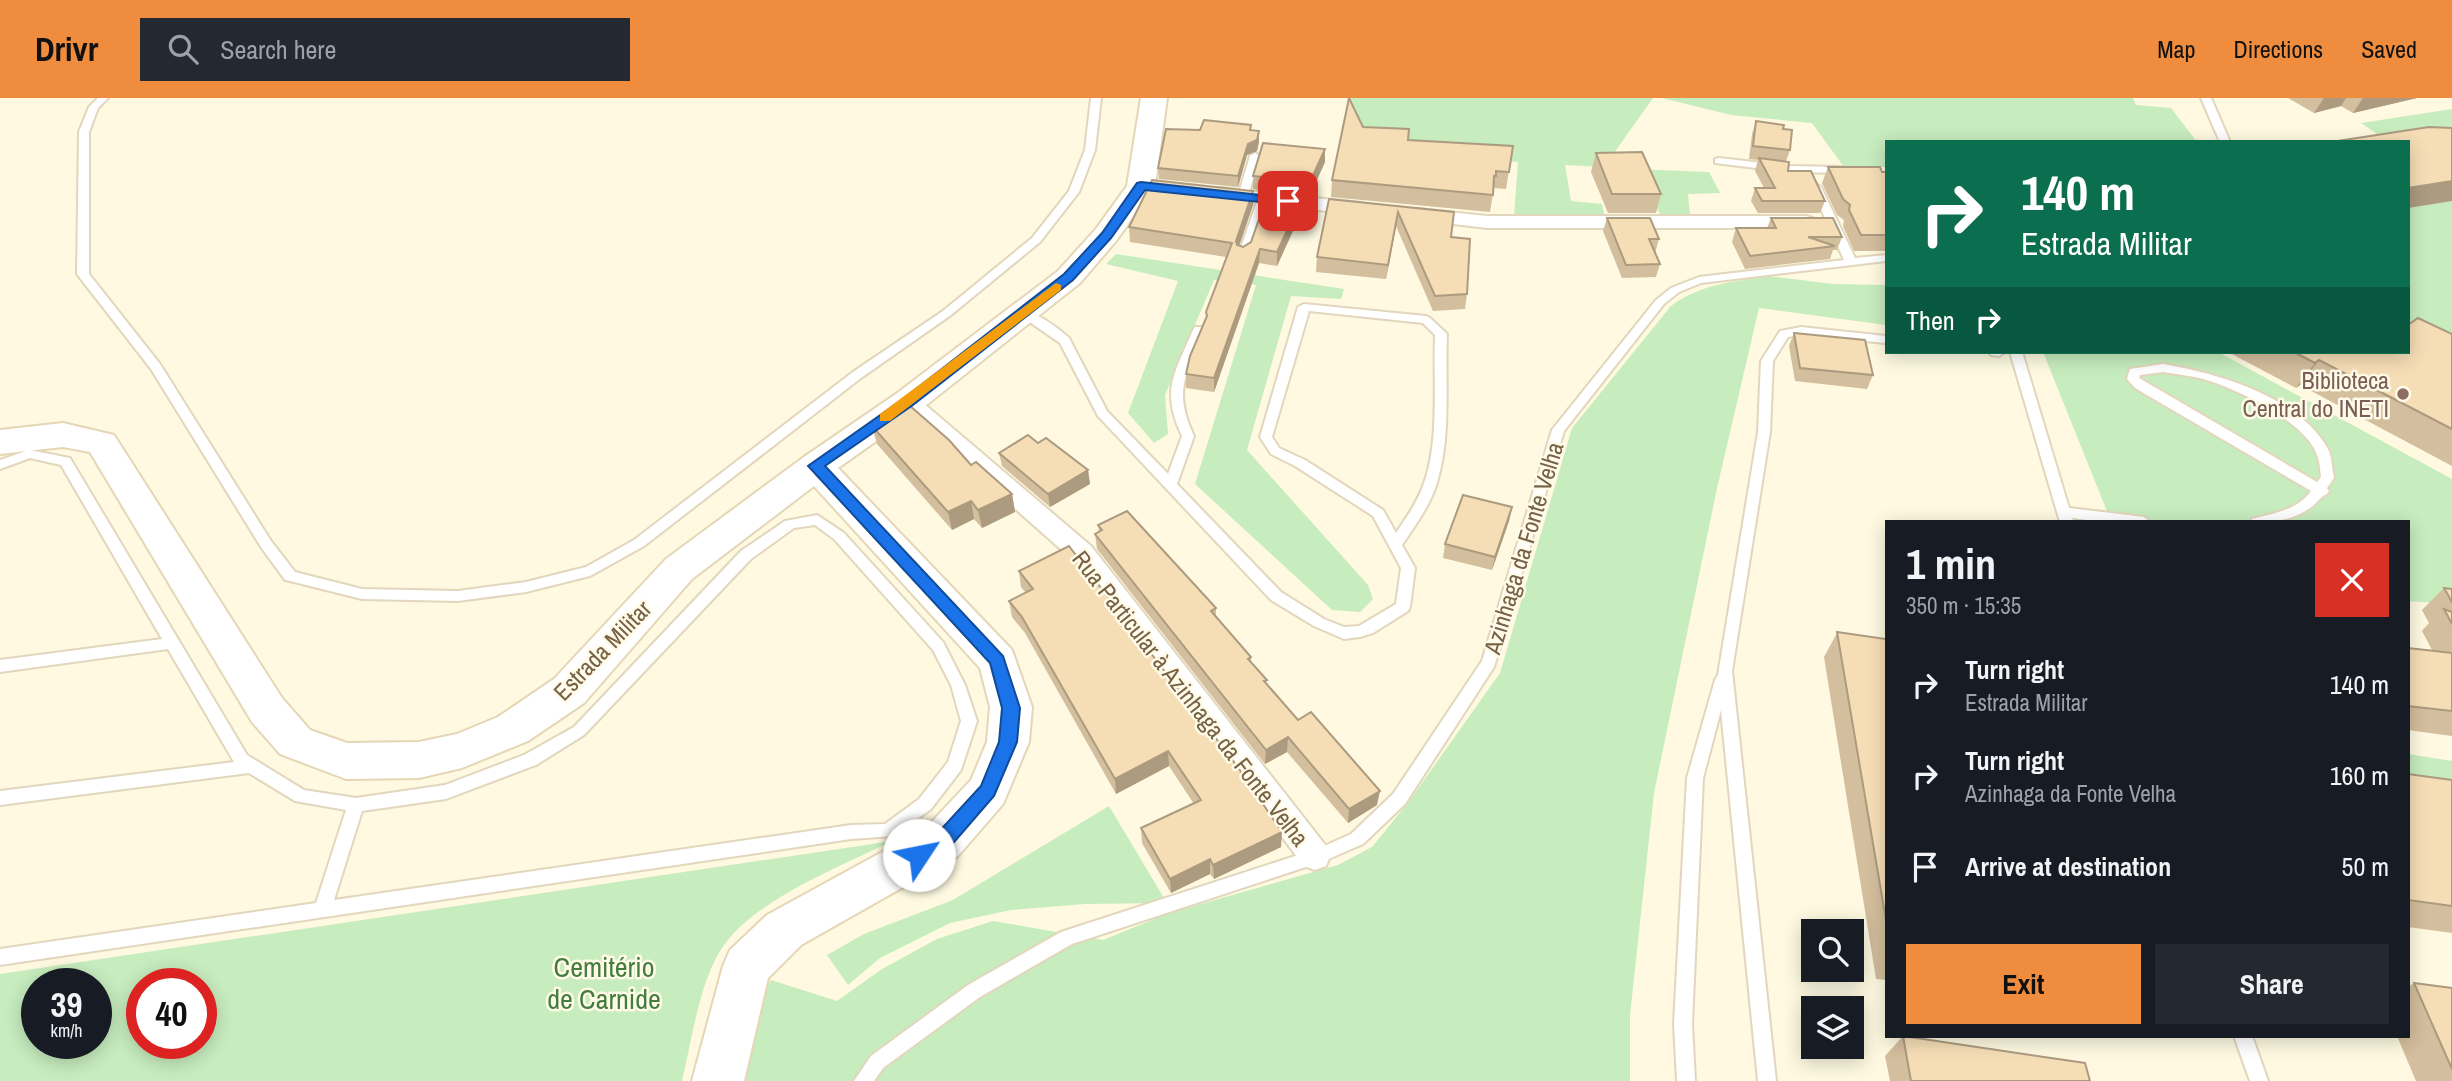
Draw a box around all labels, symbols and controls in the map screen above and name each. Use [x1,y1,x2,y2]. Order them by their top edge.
search box [140,18,630,81]
text: Drivr [35,27,98,71]
icon: search [164,30,202,68]
text: Search here [220,32,336,67]
text: Map [2157,33,2195,65]
text: Directions [2233,33,2323,65]
text: Saved [2361,33,2417,65]
text: 140 m [2021,159,2135,225]
icon: right [1906,168,1997,259]
pin [1258,171,1318,231]
icon: arrive [1269,182,1307,220]
text: Estrada Militar [2021,222,2192,265]
icon: right [1969,301,2007,339]
text: Then [1906,303,1955,338]
place label: Biblioteca Central do INETI [2242,364,2389,424]
marker: Biblioteca Central do INETI [2395,386,2411,402]
street label: Azinhaga da Fonte Velha [1475,438,1570,659]
text: 1 min [1906,536,1996,592]
button: close [2315,543,2389,617]
street label: Rua Particular à Azinhaga da Fonte Velha [1066,544,1317,852]
text: 350 m · 15:35 [1906,590,2021,621]
street label: Estrada Militar [546,593,658,707]
text: Turn right [1965,652,2064,687]
icon: right [1906,666,1944,704]
text: 140 m [2330,667,2389,702]
text: Estrada Militar [1965,687,2088,718]
text: Turn right [1965,743,2064,778]
icon: right [1906,757,1944,795]
text: 160 m [2330,758,2389,793]
text: Azinhaga da Fonte Velha [1965,778,2176,809]
position arrow [882,818,956,892]
icon: arrive [1906,848,1944,886]
text: Arrive at destination [1965,849,2171,884]
text: 50 m [2342,849,2389,884]
map controls [1801,919,1864,1059]
button: search [1801,919,1864,982]
button: Exit [1906,944,2141,1024]
button: Share [2155,944,2389,1024]
park label: Cemitério de Carnide [547,948,661,1018]
speed limit sign: 40 [126,968,217,1059]
text: 39 [51,981,82,1028]
button: layers [1801,996,1864,1059]
text: km/h [51,1018,83,1043]

